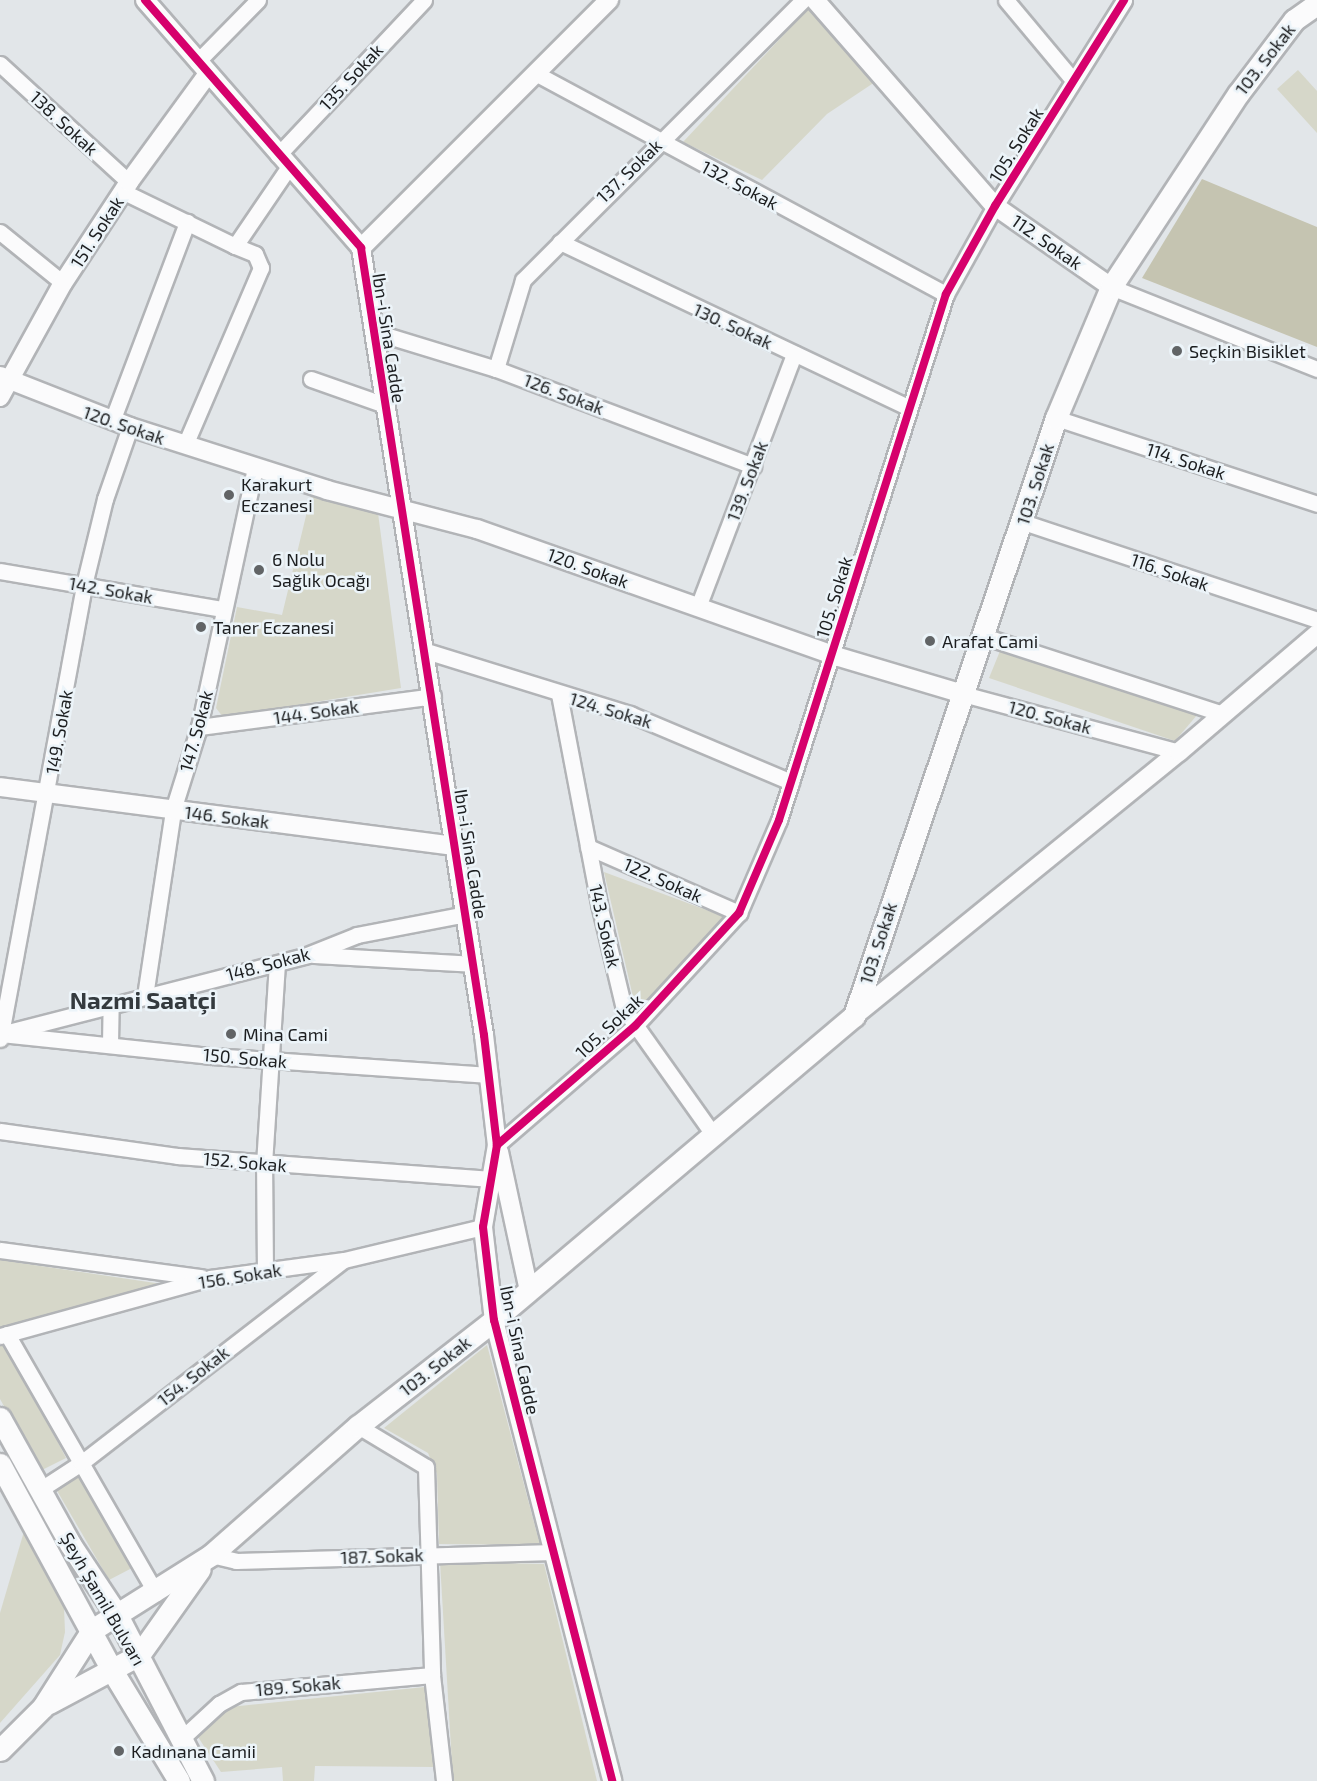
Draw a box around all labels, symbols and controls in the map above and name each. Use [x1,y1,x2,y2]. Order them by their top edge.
street label: 103. Sokak [1230,19,1300,99]
street label: 135. Sokak [315,39,387,115]
street label: 138. Sokak [26,86,102,160]
street label: 105. Sokak [984,104,1048,186]
street label: 137. Sokak [592,135,666,207]
street label: 132. Sokak [698,156,782,214]
street label: 151. Sokak [66,192,128,272]
street label: 112. Sokak [1008,210,1086,274]
street label: Ibn-i Sina Cadde [368,271,410,405]
street label: 130. Sokak [690,298,776,354]
place label: Seçkin Bisiklet [1189,340,1306,362]
marker: Seçkin Bisiklet [1170,344,1184,358]
street label: 126. Sokak [521,369,607,419]
street label: 120. Sokak [80,401,168,449]
street label: 139. Sokak [722,438,772,524]
street label: 114. Sokak [1144,438,1228,484]
street label: 103. Sokak [1012,440,1058,528]
place label: Karakurt Eczanesi [241,474,313,516]
marker: Karakurt Eczanesi [222,488,236,502]
street label: 120. Sokak [544,543,632,593]
place label: 6 Nolu Sağlık Ocağı [272,549,370,592]
street label: 116. Sokak [1128,549,1212,595]
street label: 105. Sokak [811,554,857,640]
marker: 6 Nolu Sağlık Ocağı [250,561,268,579]
street label: 142. Sokak [67,572,155,608]
place label: Taner Eczanesi [213,616,335,638]
marker: Taner Eczanesi [194,620,208,634]
place label: Arafat Cami [942,630,1038,652]
marker: Arafat Cami [923,634,937,648]
street label: 124. Sokak [567,687,655,733]
street label: 149. Sokak [41,688,77,776]
street label: 147. Sokak [175,688,217,774]
street label: 144. Sokak [272,695,360,729]
street label: 120. Sokak [1006,696,1094,738]
street label: Ibn-i Sina Cadde [450,787,492,921]
street label: 146. Sokak [183,801,271,833]
street label: 122. Sokak [620,853,706,907]
street label: 143. Sokak [585,882,625,970]
street label: 103. Sokak [855,899,901,987]
street label: 148. Sokak [224,942,312,986]
district label: Nazmi Saatçi [70,986,216,1014]
street label: 105. Sokak [571,989,647,1063]
place label: Mina Cami [243,1023,328,1045]
marker: Mina Cami [224,1027,238,1041]
street label: 150. Sokak [202,1044,288,1072]
street label: 152. Sokak [202,1148,288,1176]
street label: 156. Sokak [197,1259,283,1293]
street label: Ibn-i Sina Cadde [496,1284,544,1416]
street label: 103. Sokak [395,1331,475,1401]
street label: 154. Sokak [153,1341,233,1411]
street label: Şeyh Şamil Bulvarı [56,1528,150,1670]
street label: 187. Sokak [340,1544,424,1568]
street label: 189. Sokak [255,1672,341,1700]
place label: Kadınana Camii [131,1740,256,1762]
marker: Kadınana Camii [112,1744,126,1758]

